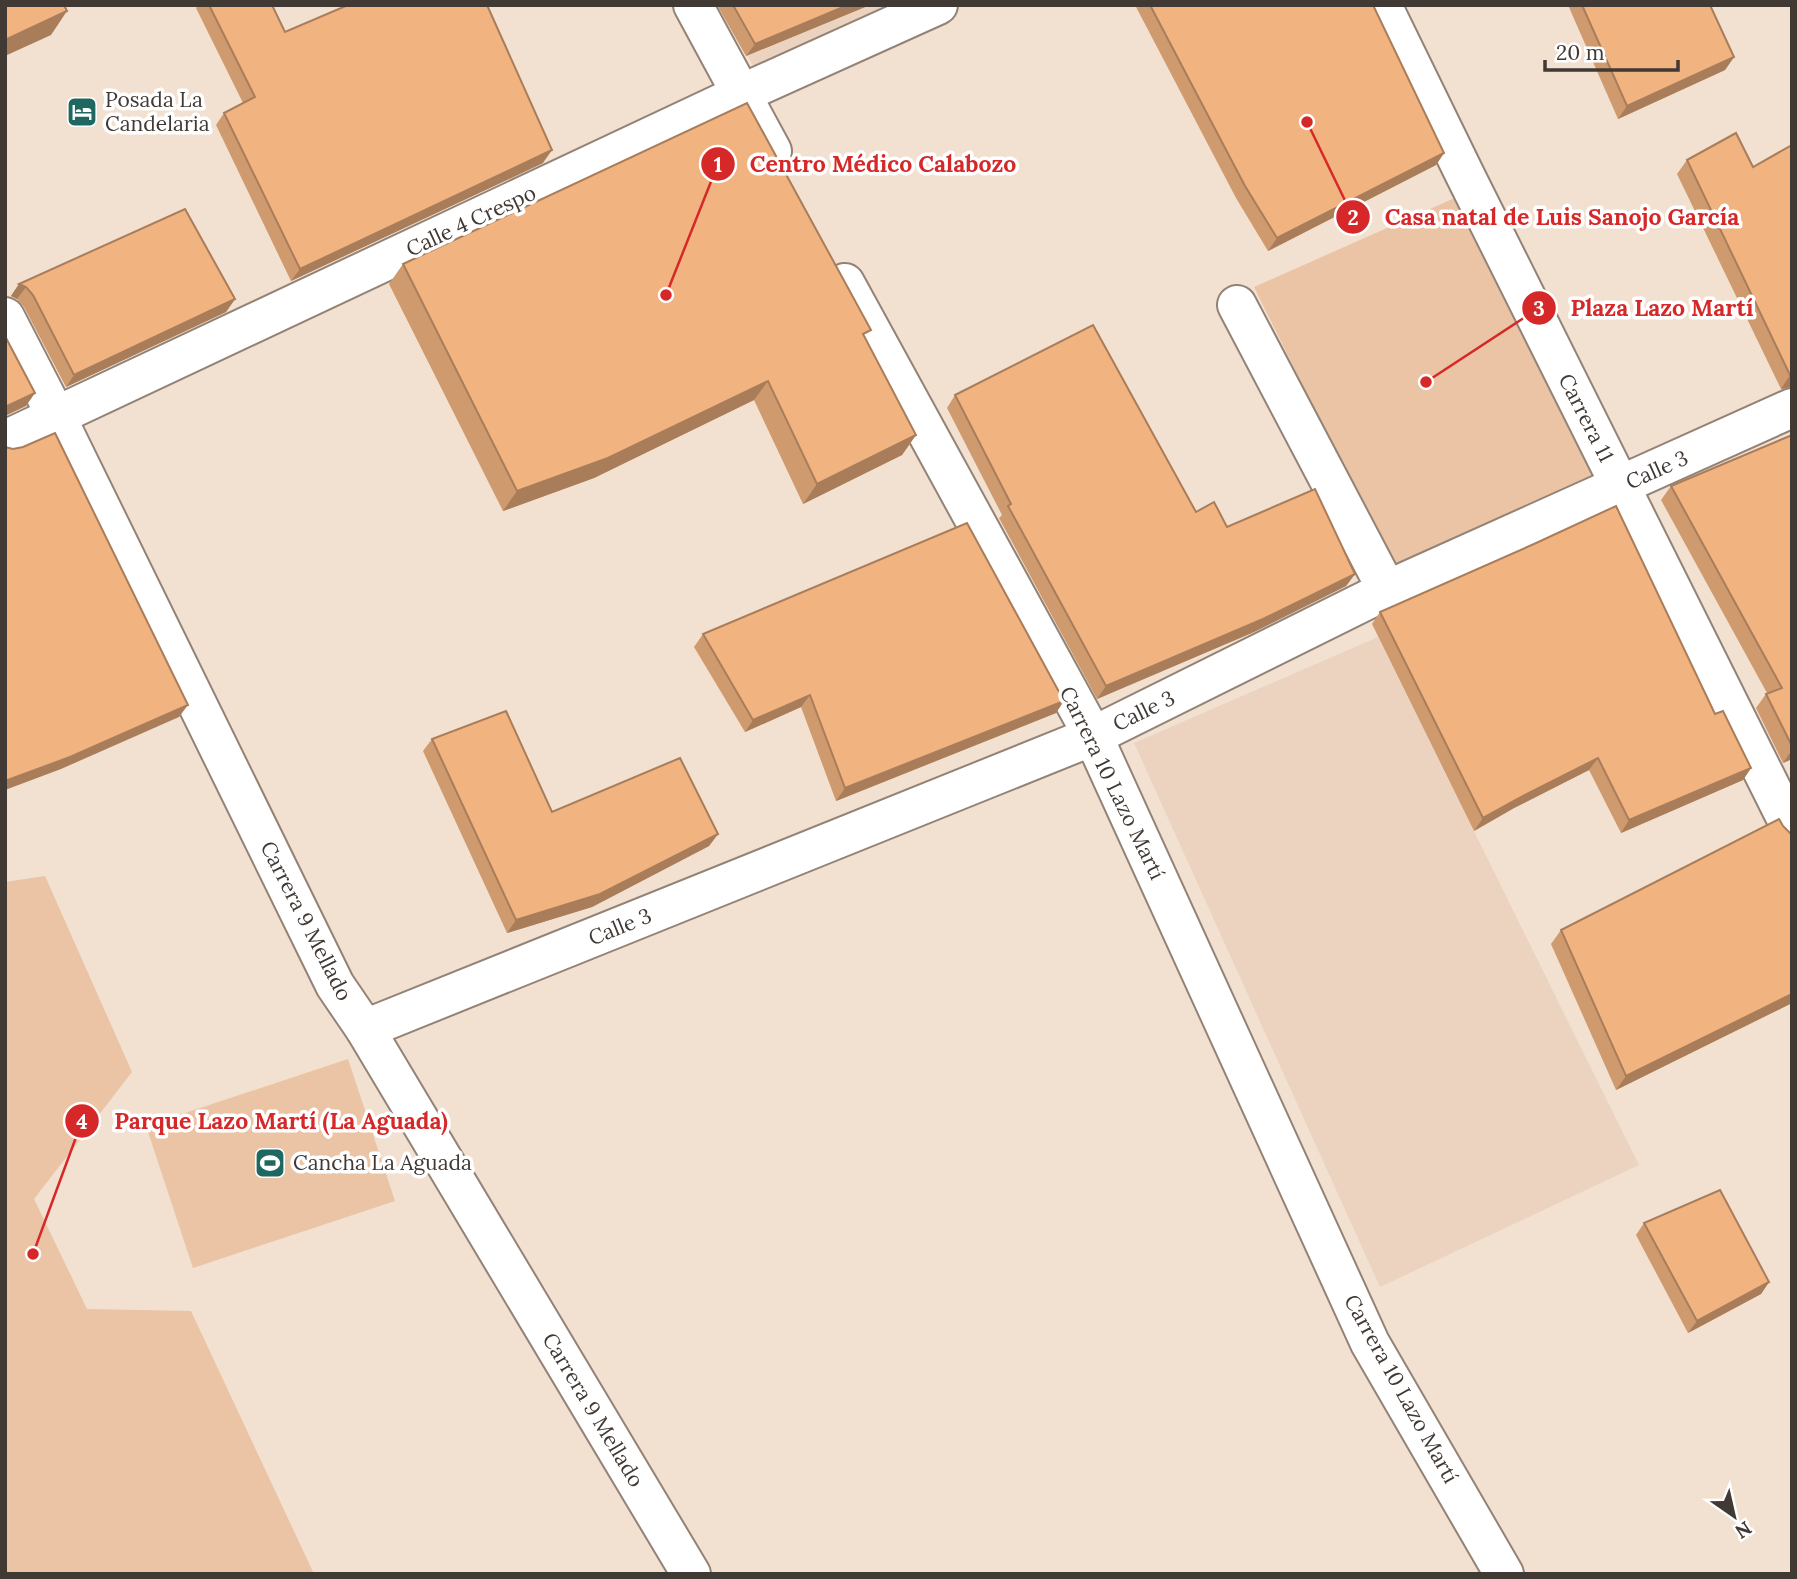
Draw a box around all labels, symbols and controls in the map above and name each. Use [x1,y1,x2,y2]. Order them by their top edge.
scale bar [1545,28,1678,72]
text: 20 m [1556,39,1605,66]
place label: Posada La Candelaria [105,86,210,137]
hotel icon: Posada La Candelaria [65,95,99,129]
callout: Centro Médico Calabozo [701,142,1031,186]
text: Centro Médico Calabozo [750,149,1016,178]
text: 1 [714,151,722,178]
street label: Calle 4 Crespo [402,179,540,262]
callout: Casa natal de Luis Sanojo García [1336,195,1753,239]
text: Casa natal de Luis Sanojo García [1385,202,1739,231]
text: 2 [1347,204,1359,231]
callout: Plaza Lazo Martí [1521,286,1767,330]
text: Plaza Lazo Martí [1571,293,1753,322]
text: 3 [1533,295,1545,322]
street label: Carrera 11 [1553,369,1620,466]
street label: Calle 3 [1621,444,1692,495]
street label: Carrera 10 Lazo Martí [1054,682,1171,884]
street label: Calle 3 [1108,684,1179,737]
street label: Carrera 9 Mellado [255,836,358,1005]
street label: Calle 3 [584,902,655,951]
callout: Parque Lazo Martí (La Aguada) [65,1099,461,1143]
text: Parque Lazo Martí (La Aguada) [114,1106,448,1136]
text: 4 [76,1108,88,1135]
sports icon: Cancha La Aguada [253,1146,287,1180]
place label: Cancha La Aguada [293,1149,472,1176]
street label: Carrera 10 Lazo Martí [1338,1290,1465,1488]
street label: Carrera 9 Mellado [537,1328,650,1492]
north arrow [1699,1481,1769,1551]
text: N [1730,1516,1756,1544]

